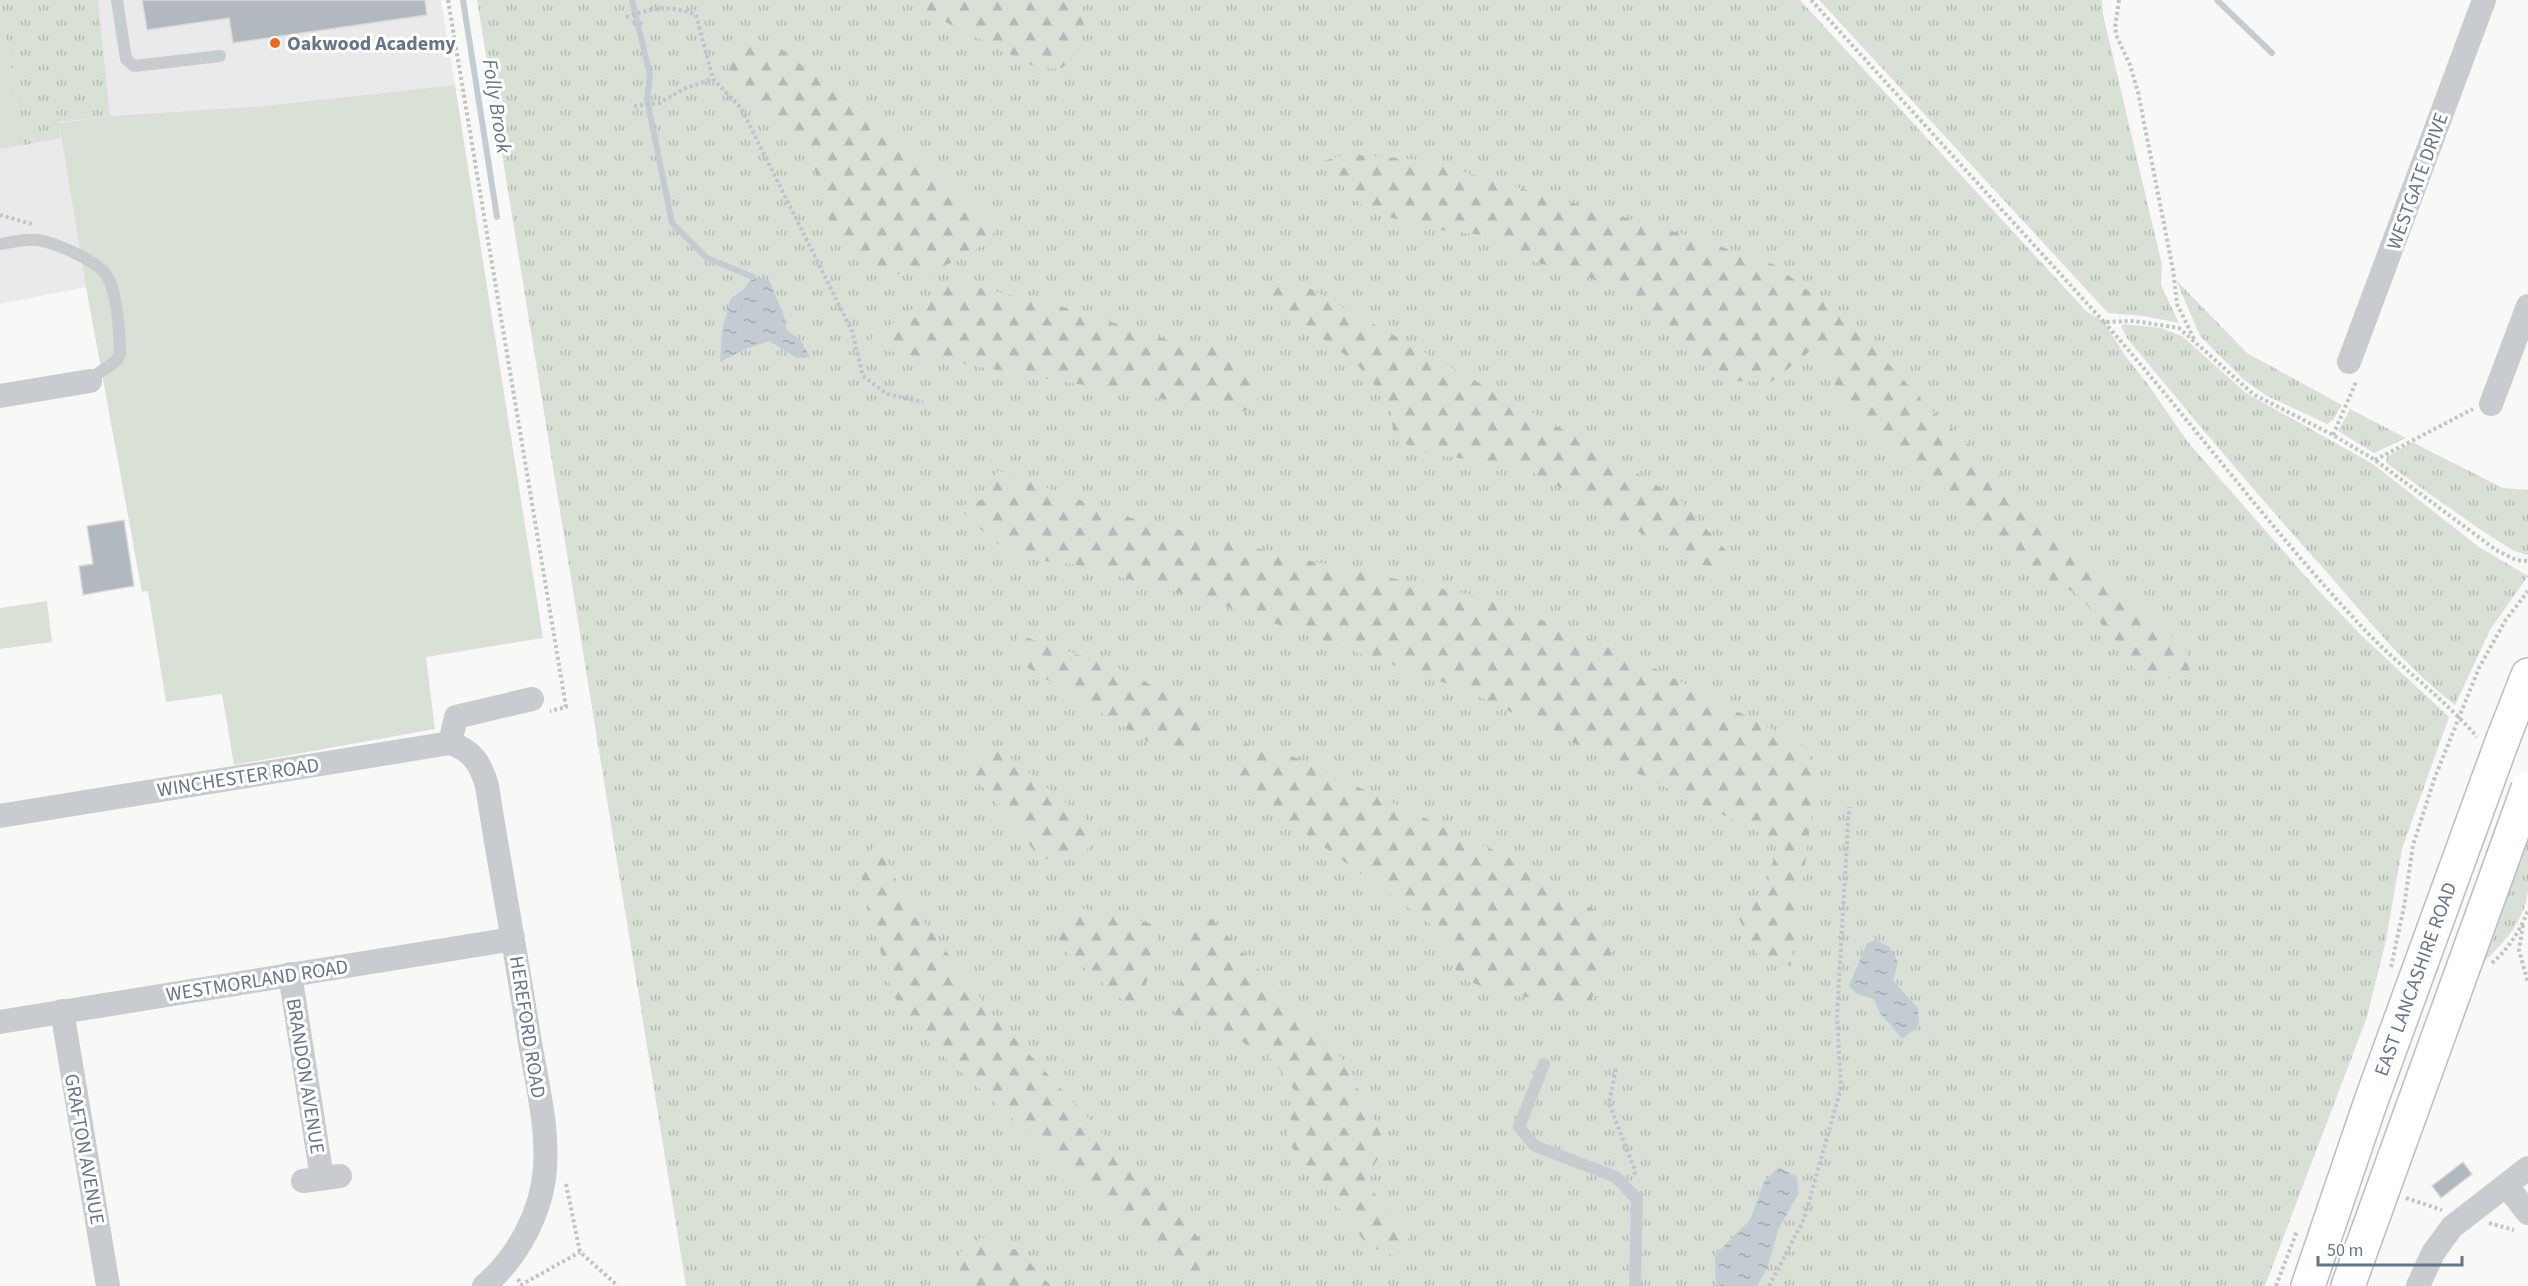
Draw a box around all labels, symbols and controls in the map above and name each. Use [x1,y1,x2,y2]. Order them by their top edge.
place label: Oakwood Academy [287,30,456,58]
marker: Oakwood Academy [268,36,282,50]
water label: Folly Brook [475,57,519,156]
street label: WESTGATE DRIVE [2380,109,2456,254]
street label: WINCHESTER ROAD [155,751,321,805]
street label: EAST LANCASHIRE ROAD [2368,878,2464,1080]
street label: WESTMORLAND ROAD [164,953,350,1009]
street label: HEREFORD ROAD [502,954,552,1100]
street label: BRANDON AVENUE [279,996,331,1156]
street label: GRAFTON AVENUE [57,1072,111,1227]
scale bar [2318,1229,2462,1267]
text: 50 m [2327,1238,2363,1263]

